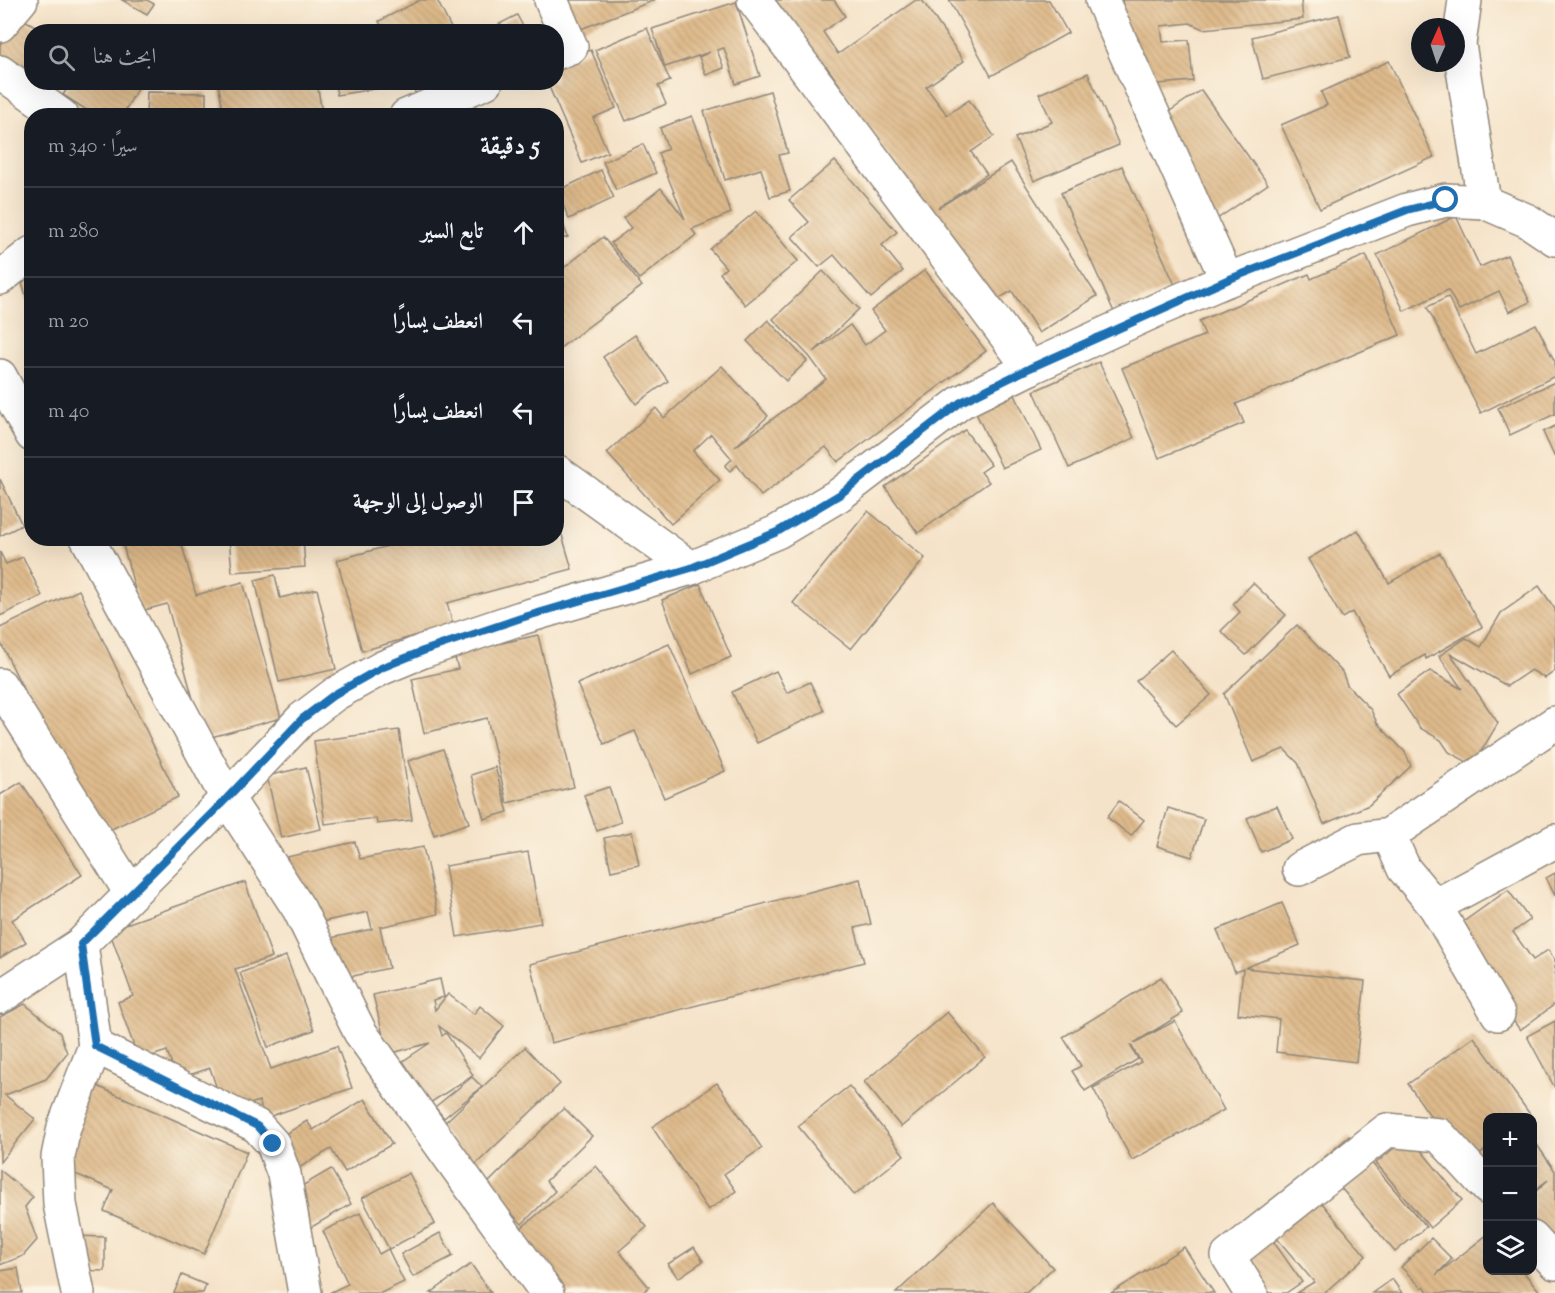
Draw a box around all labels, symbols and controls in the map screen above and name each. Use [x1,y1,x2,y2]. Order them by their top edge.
north arrow [1411,18,1465,72]
search box [24,24,564,90]
icon: search [45,41,78,74]
text: ابحث هنا [93,42,156,74]
text: 5 دقيقة [480,129,540,166]
text: سيرًا · 340 m [48,133,138,162]
route start [1432,186,1458,212]
icon: ahead [507,216,540,249]
text: تابع السير [421,217,483,249]
text: 280 m [48,218,99,247]
icon: left [507,306,540,339]
text: انعطف يسارًا [393,307,483,339]
text: 20 m [48,308,89,337]
icon: left [507,396,540,429]
text: انعطف يسارًا [393,397,483,429]
text: 40 m [48,398,89,427]
icon: arrive [507,486,540,519]
text: الوصول إلى الوجهة [353,487,483,519]
map controls [1483,1113,1537,1275]
button: + [1483,1113,1537,1167]
route end [259,1130,285,1156]
button: − [1483,1167,1537,1221]
button: layers [1483,1221,1537,1275]

